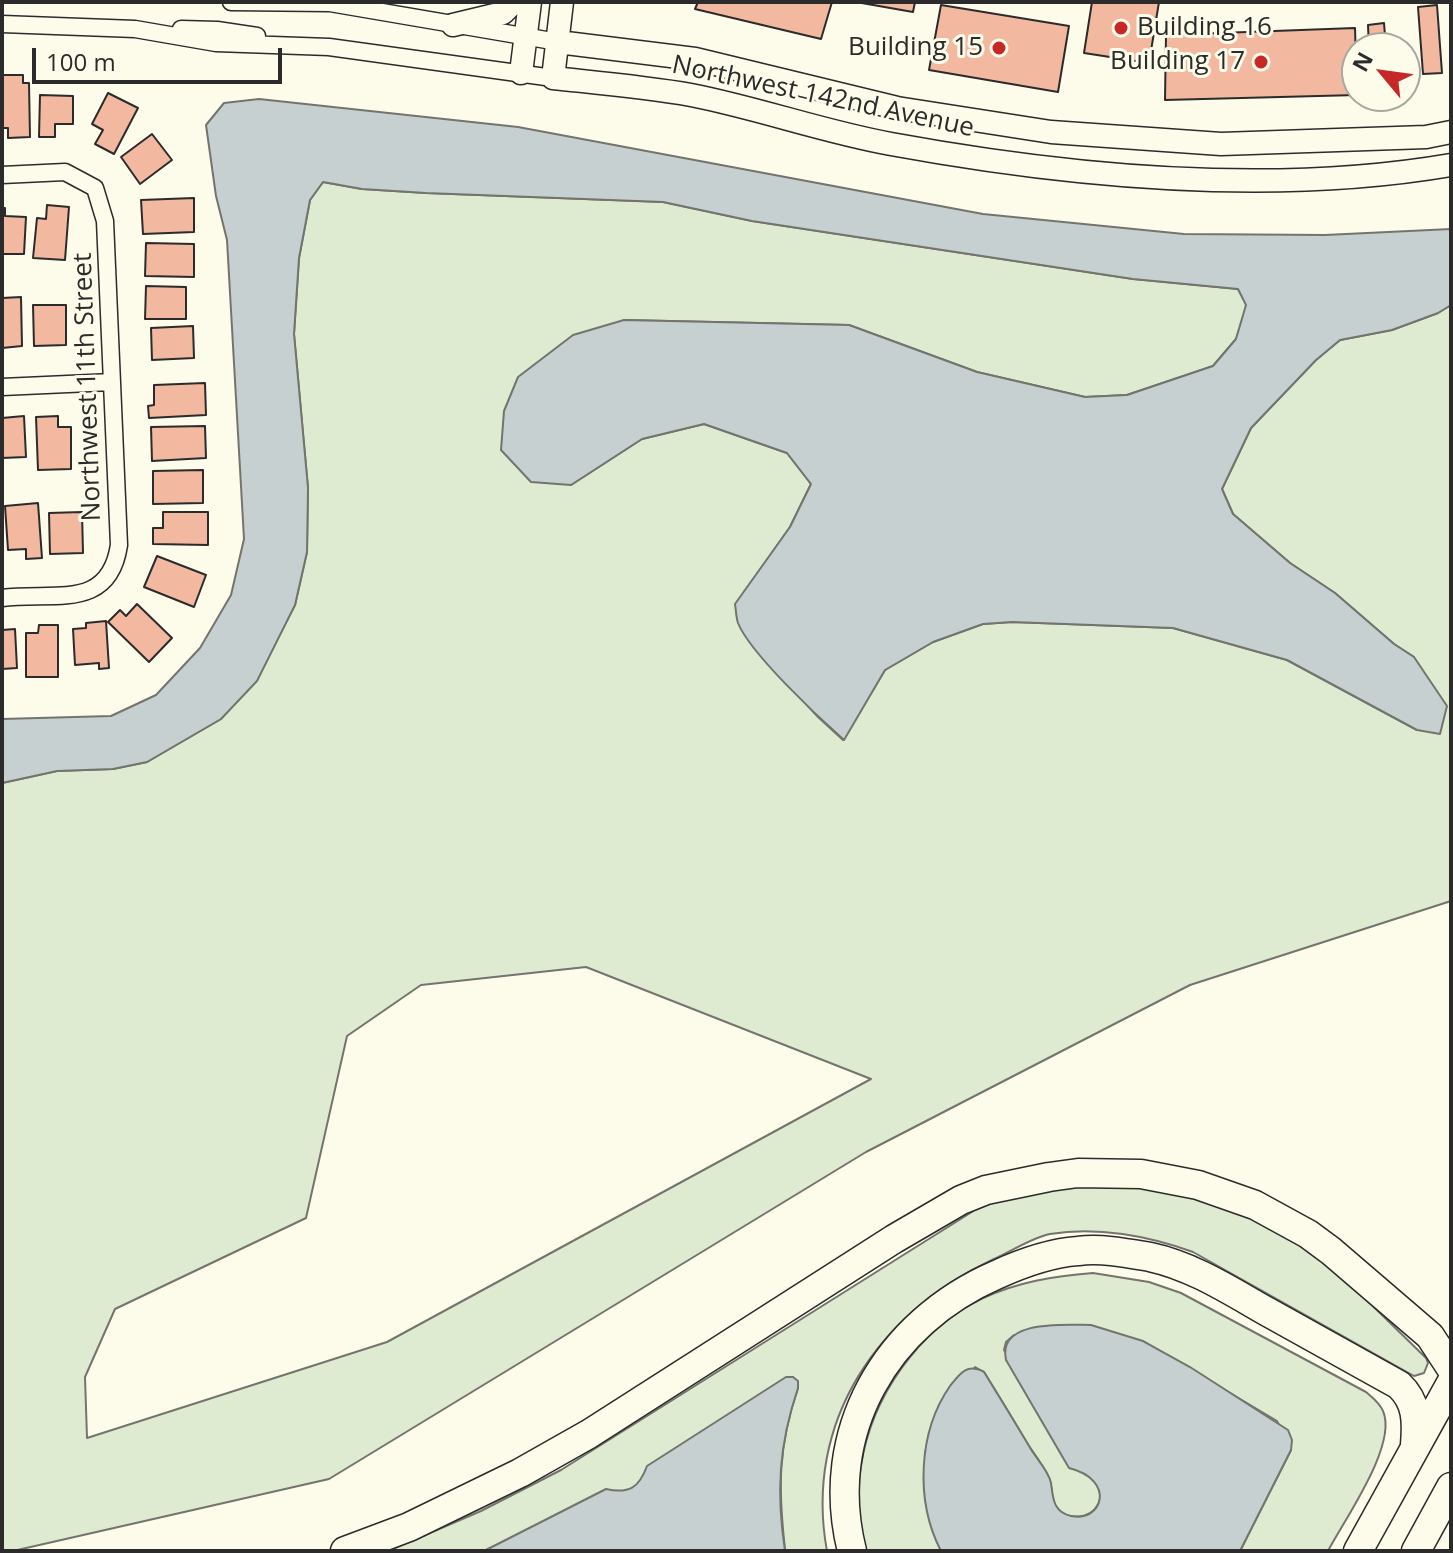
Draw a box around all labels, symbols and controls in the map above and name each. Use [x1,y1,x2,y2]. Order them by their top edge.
place label: Building 16 [1137,12,1272,44]
marker: Building 16 [1112,19,1130,37]
scale bar [36,32,286,82]
place label: Building 15 [848,32,983,64]
north arrow [1341,32,1421,112]
marker: Building 15 [990,39,1008,57]
text: 100 m [46,45,116,78]
place label: Building 17 [1110,46,1245,78]
text: N [1344,46,1379,76]
street label: Northwest 142nd Avenue [669,50,977,144]
marker: Building 17 [1252,53,1270,71]
street label: Northwest 11th Street [68,252,108,522]

